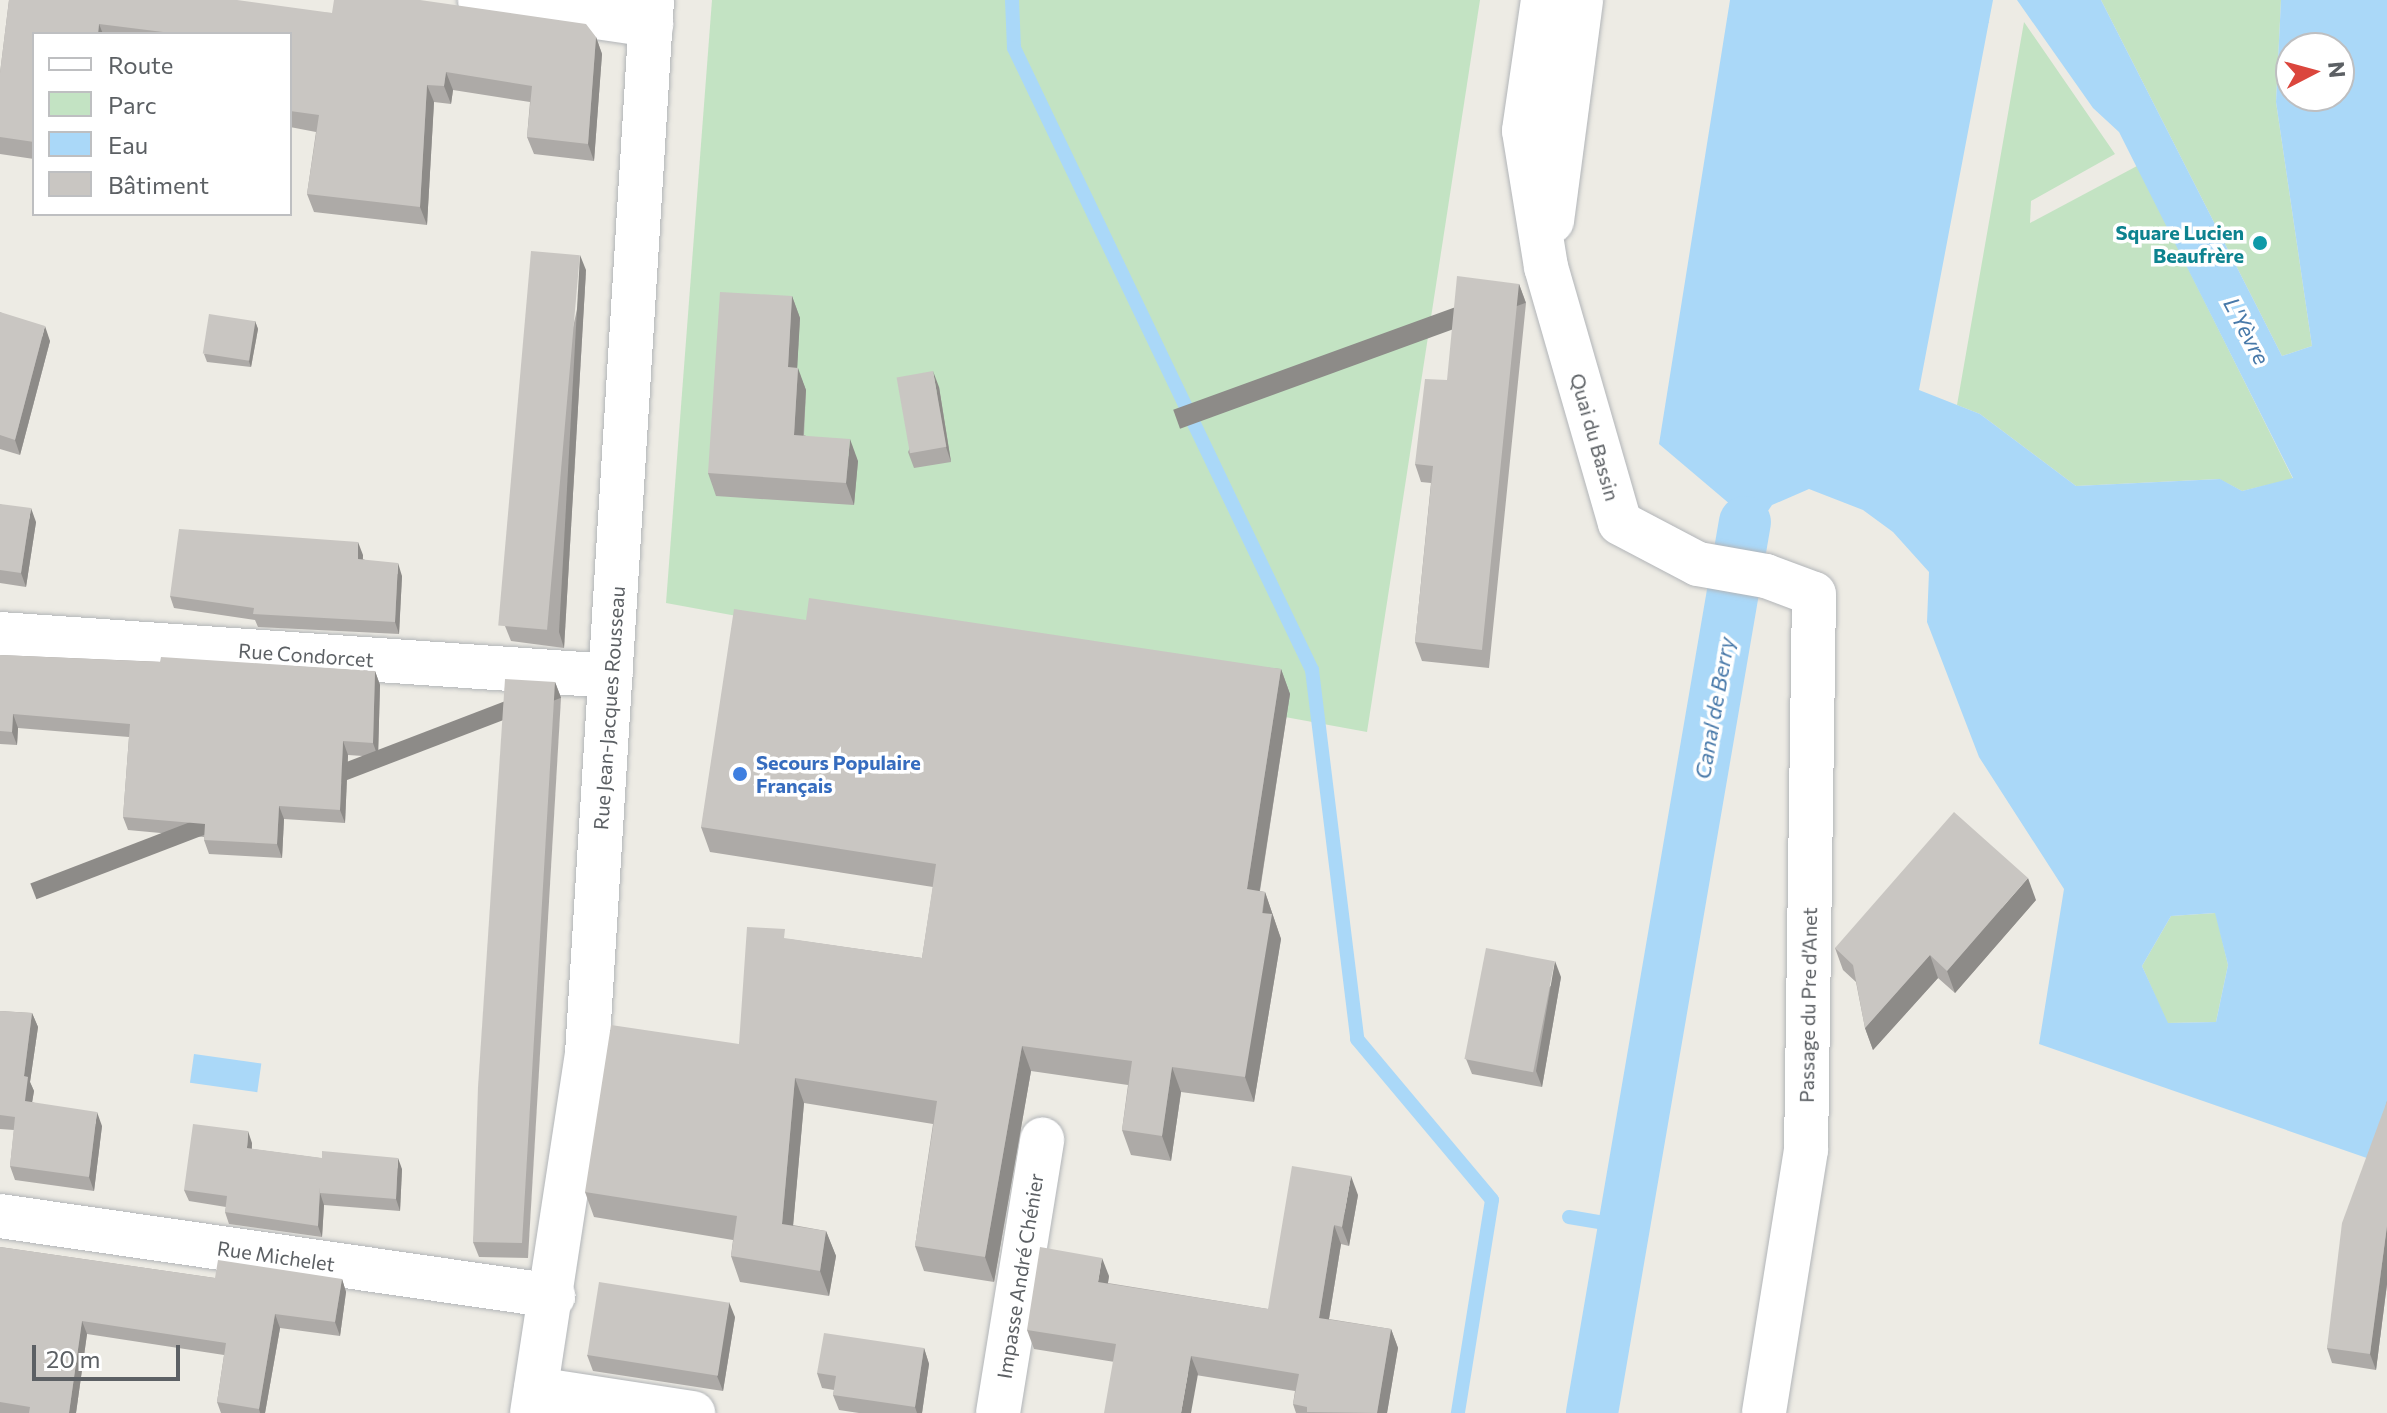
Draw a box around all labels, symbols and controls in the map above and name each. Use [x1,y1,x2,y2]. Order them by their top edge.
legend [32,32,292,216]
north arrow [2275,32,2355,112]
text: Route [108,50,173,79]
text: N [2323,60,2352,79]
text: Parc [108,90,157,119]
text: Eau [108,130,148,159]
text: Bâtiment [108,170,209,199]
place label: Square Lucien Beaufrère [2116,220,2244,267]
marker: Square Lucien Beaufrère [2251,234,2269,252]
water label: L'Yèvre [2218,293,2276,369]
street label: Quai du Bassin [1565,370,1625,504]
street label: Rue Jean-Jacques Rousseau [589,585,629,831]
water label: Canal de Berry [1689,635,1739,781]
street label: Rue Condorcet [238,638,374,672]
place label: Secours Populaire Français [756,750,921,797]
marker: Secours Populaire Français [731,765,749,783]
street label: Passage du Pre d’Anet [1794,907,1822,1103]
street label: Impasse André Chénier [992,1172,1048,1380]
street label: Rue Michelet [216,1236,336,1276]
scale bar [36,1329,184,1379]
text: 20 m [46,1344,100,1373]

